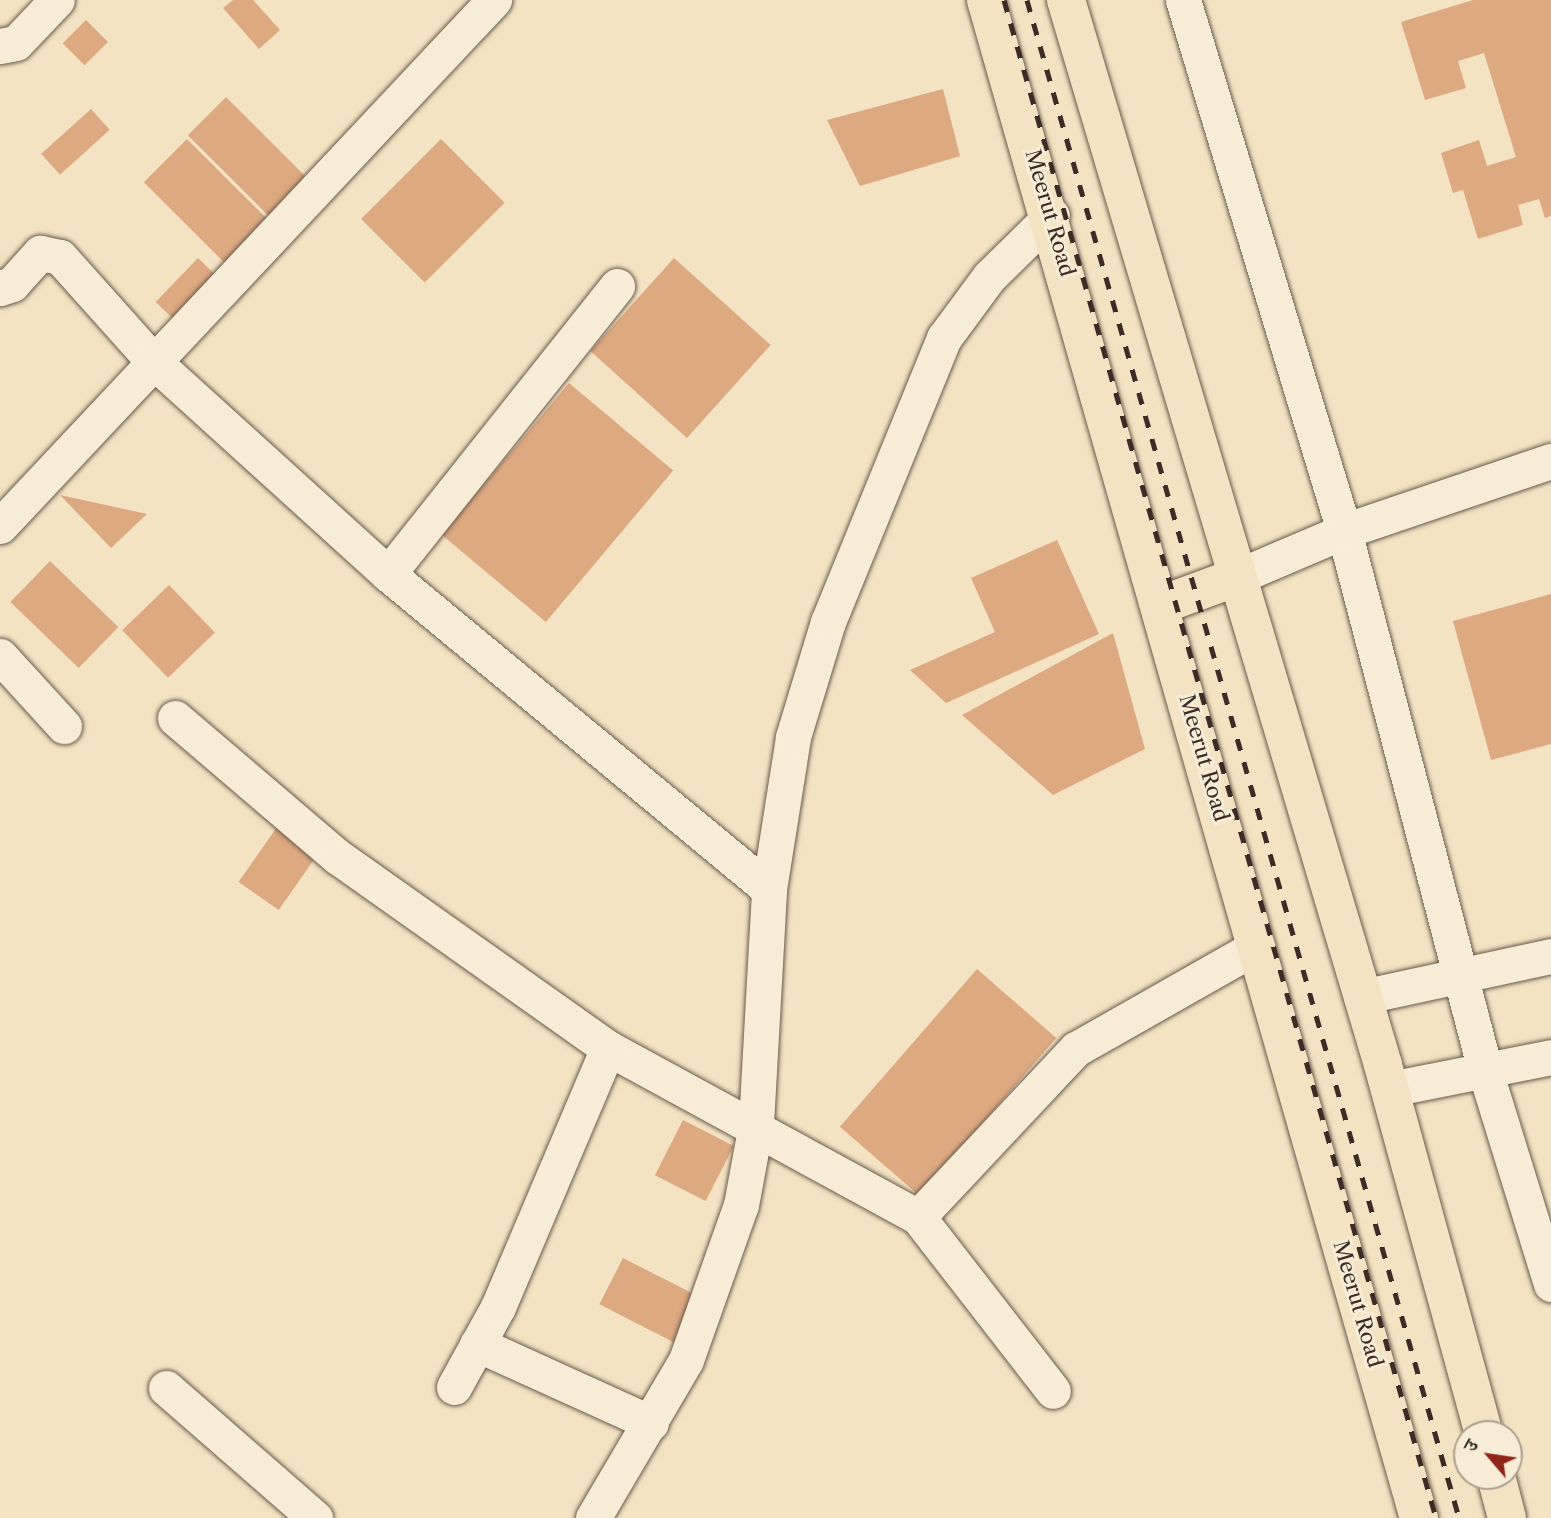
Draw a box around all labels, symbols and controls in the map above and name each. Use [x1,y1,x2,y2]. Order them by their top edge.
street label: Meerut Road [1020,147,1080,279]
street label: Meerut Road [1174,692,1234,824]
street label: Meerut Road [1328,1238,1388,1370]
north arrow [1453,1420,1523,1490]
text: उ [1459,1436,1483,1455]

